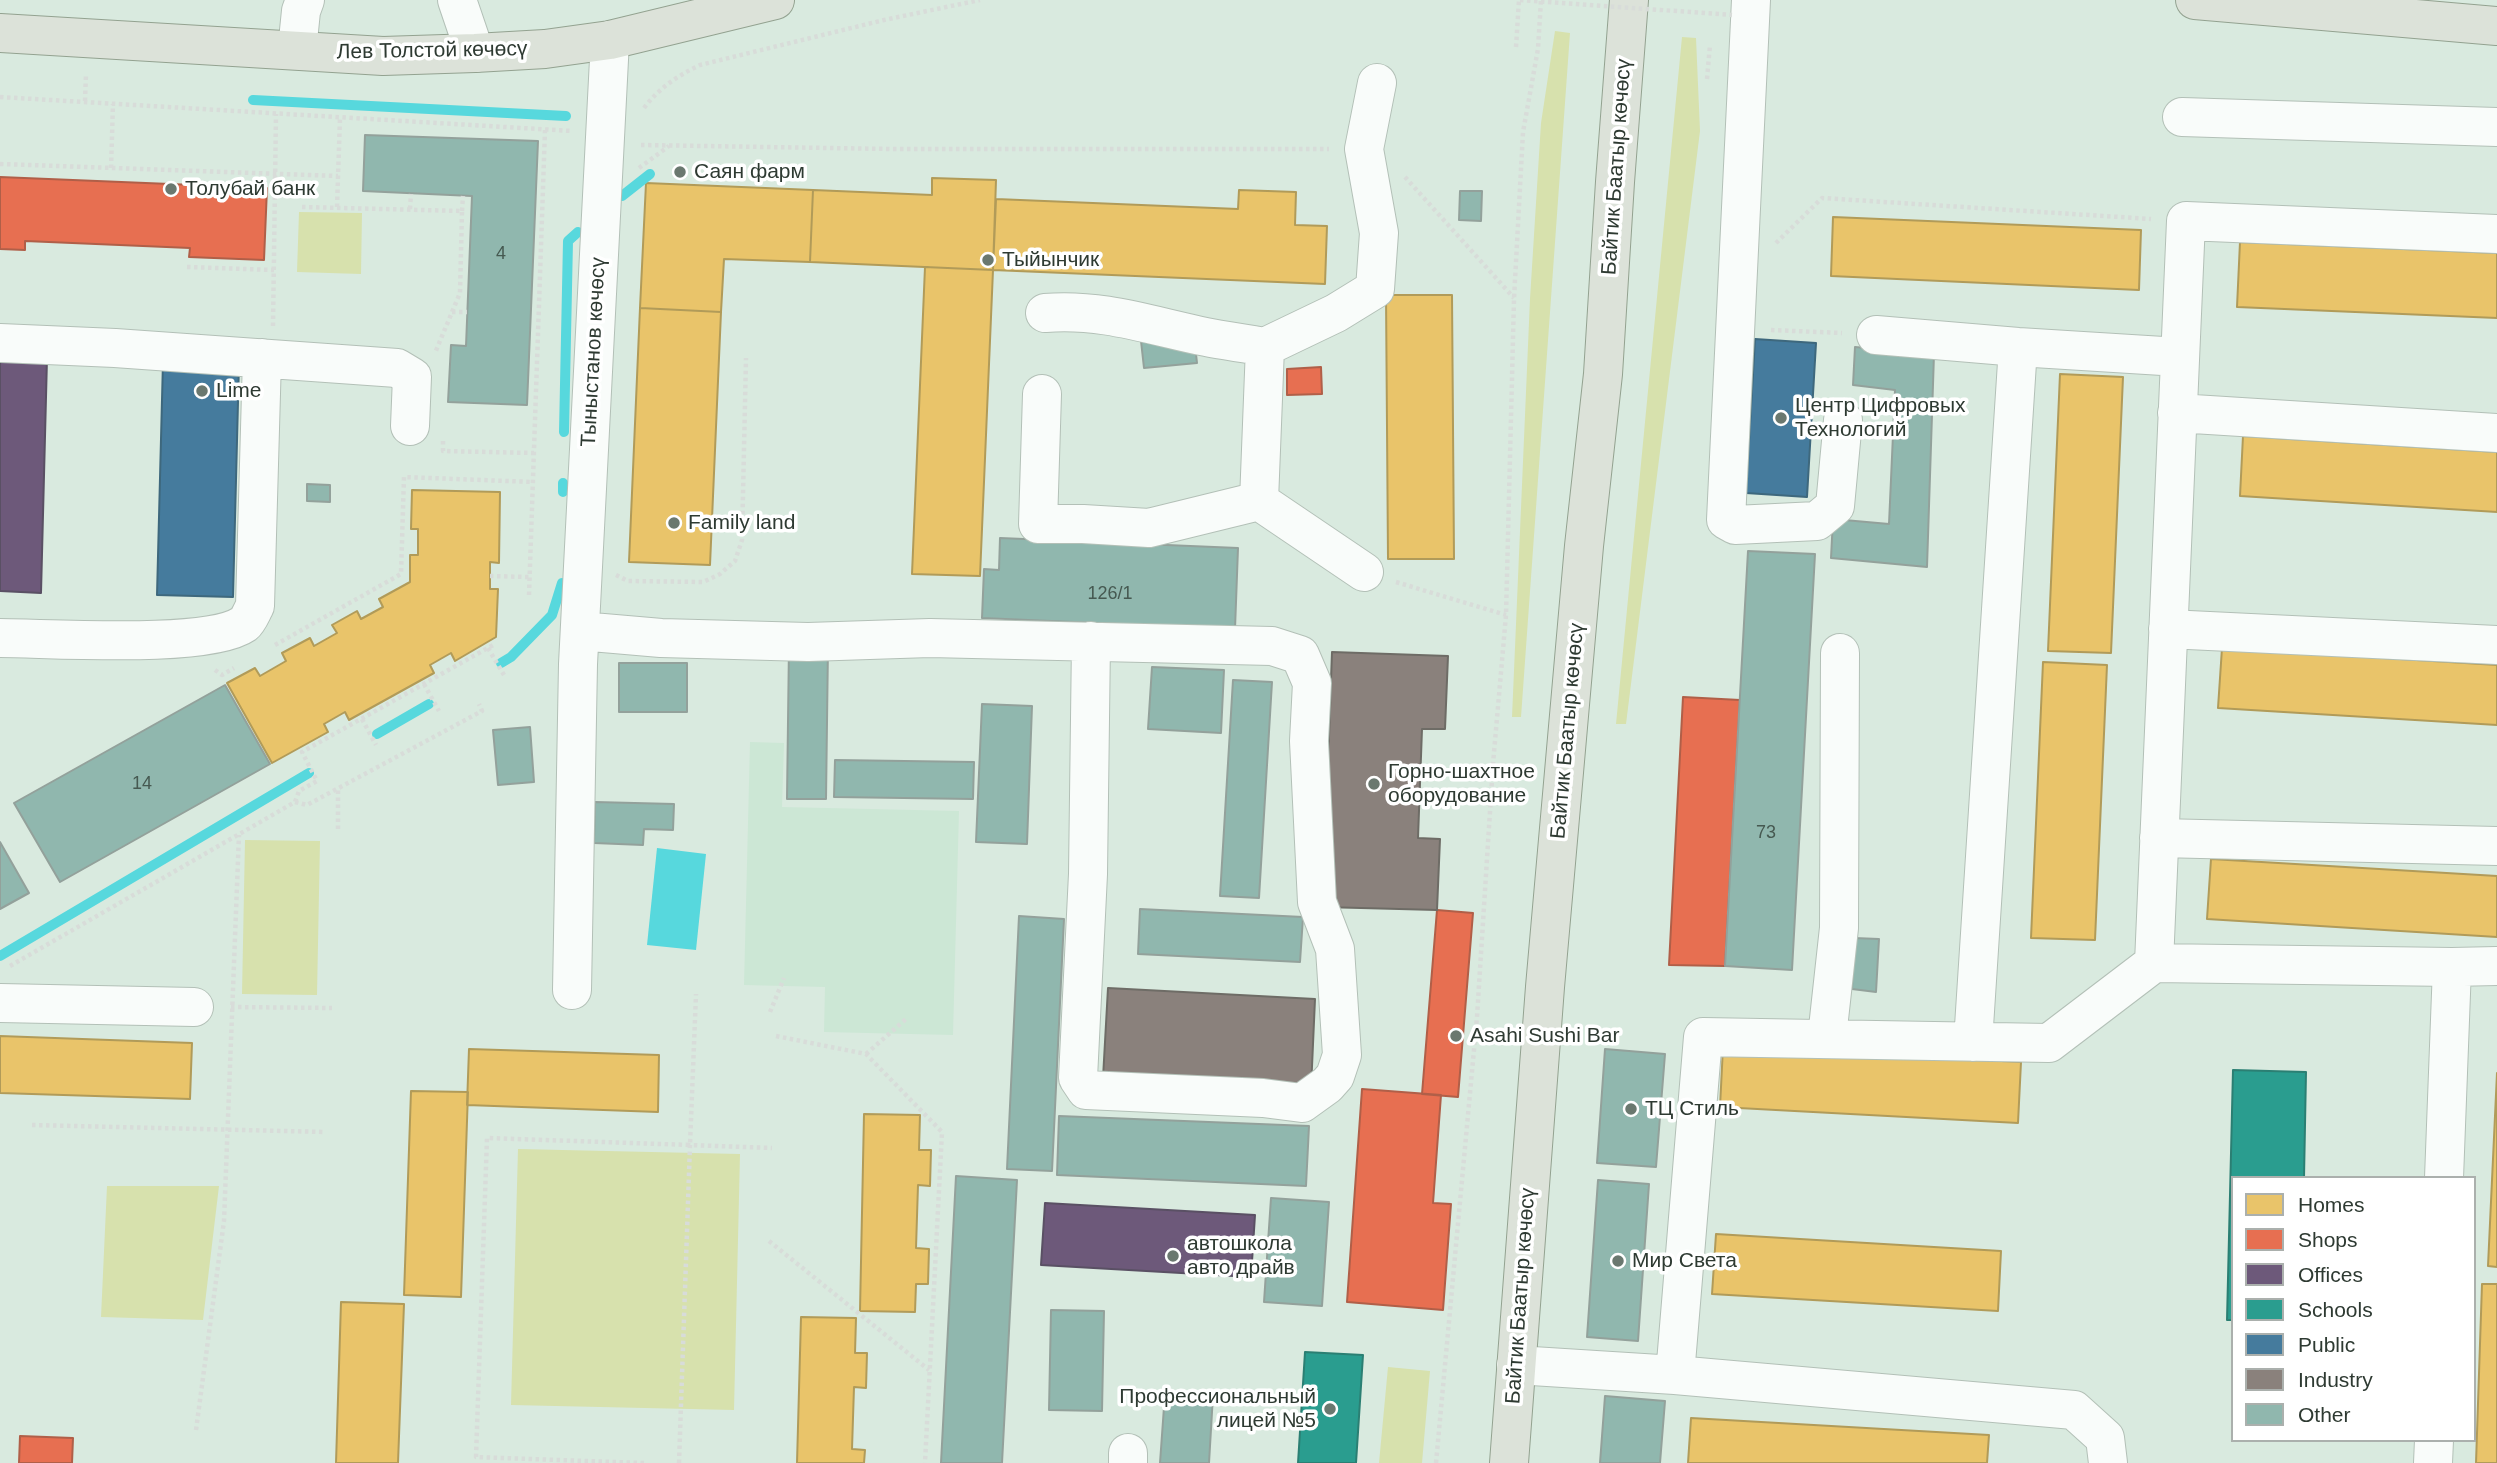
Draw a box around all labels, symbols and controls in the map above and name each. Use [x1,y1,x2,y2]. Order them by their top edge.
street label: Лев Толстой көчөсү [336,37,528,65]
street label: Байтик Баатыр көчөсү [1597,58,1637,276]
place label: Саян фарм [694,159,805,185]
marker: Саян фарм [672,164,688,180]
place label: Толубай банк [185,176,315,202]
marker: Толубай банк [163,181,179,197]
house number: 4 [496,243,506,265]
place label: Тыйынчик [1002,247,1099,273]
marker: Тыйынчик [980,252,996,268]
street label: Тыныстанов көчөсү [576,256,612,448]
place label: Lime [216,378,262,404]
marker: Lime [194,383,210,399]
place label: Центр Цифровых Технологий [1795,393,1966,443]
marker: Центр Цифровых Технологий [1773,410,1789,426]
place label: Family land [688,510,795,536]
marker: Family land [666,515,682,531]
house number: 126/1 [1087,583,1133,605]
street label: Байтик Баатыр көчөсү [1546,622,1590,840]
place label: Горно-шахтное оборудование [1388,759,1535,809]
house number: 14 [132,773,152,795]
marker: Горно-шахтное оборудование [1366,776,1382,792]
house number: 73 [1756,822,1776,844]
place label: Asahi Sushi Bar [1470,1023,1619,1049]
marker: Asahi Sushi Bar [1448,1028,1464,1044]
place label: ТЦ Стиль [1645,1096,1739,1122]
marker: ТЦ Стиль [1623,1101,1639,1117]
legend [2231,1176,2476,1442]
street label: Байтик Баатыр көчөсү [1501,1187,1541,1405]
text: Homes [2298,1193,2365,1216]
text: Shops [2298,1228,2358,1251]
place label: автошкола авто драйв [1187,1231,1295,1281]
marker: автошкола авто драйв [1165,1248,1181,1264]
place label: Мир Света [1632,1248,1737,1274]
marker: Мир Света [1610,1253,1626,1269]
text: Offices [2298,1263,2363,1286]
text: Schools [2298,1298,2373,1321]
text: Public [2298,1333,2355,1356]
text: Industry [2298,1368,2373,1391]
place label: Профессиональный лицей №5 [1119,1384,1316,1434]
marker: Профессиональный лицей №5 [1322,1401,1338,1417]
text: Other [2298,1403,2351,1426]

